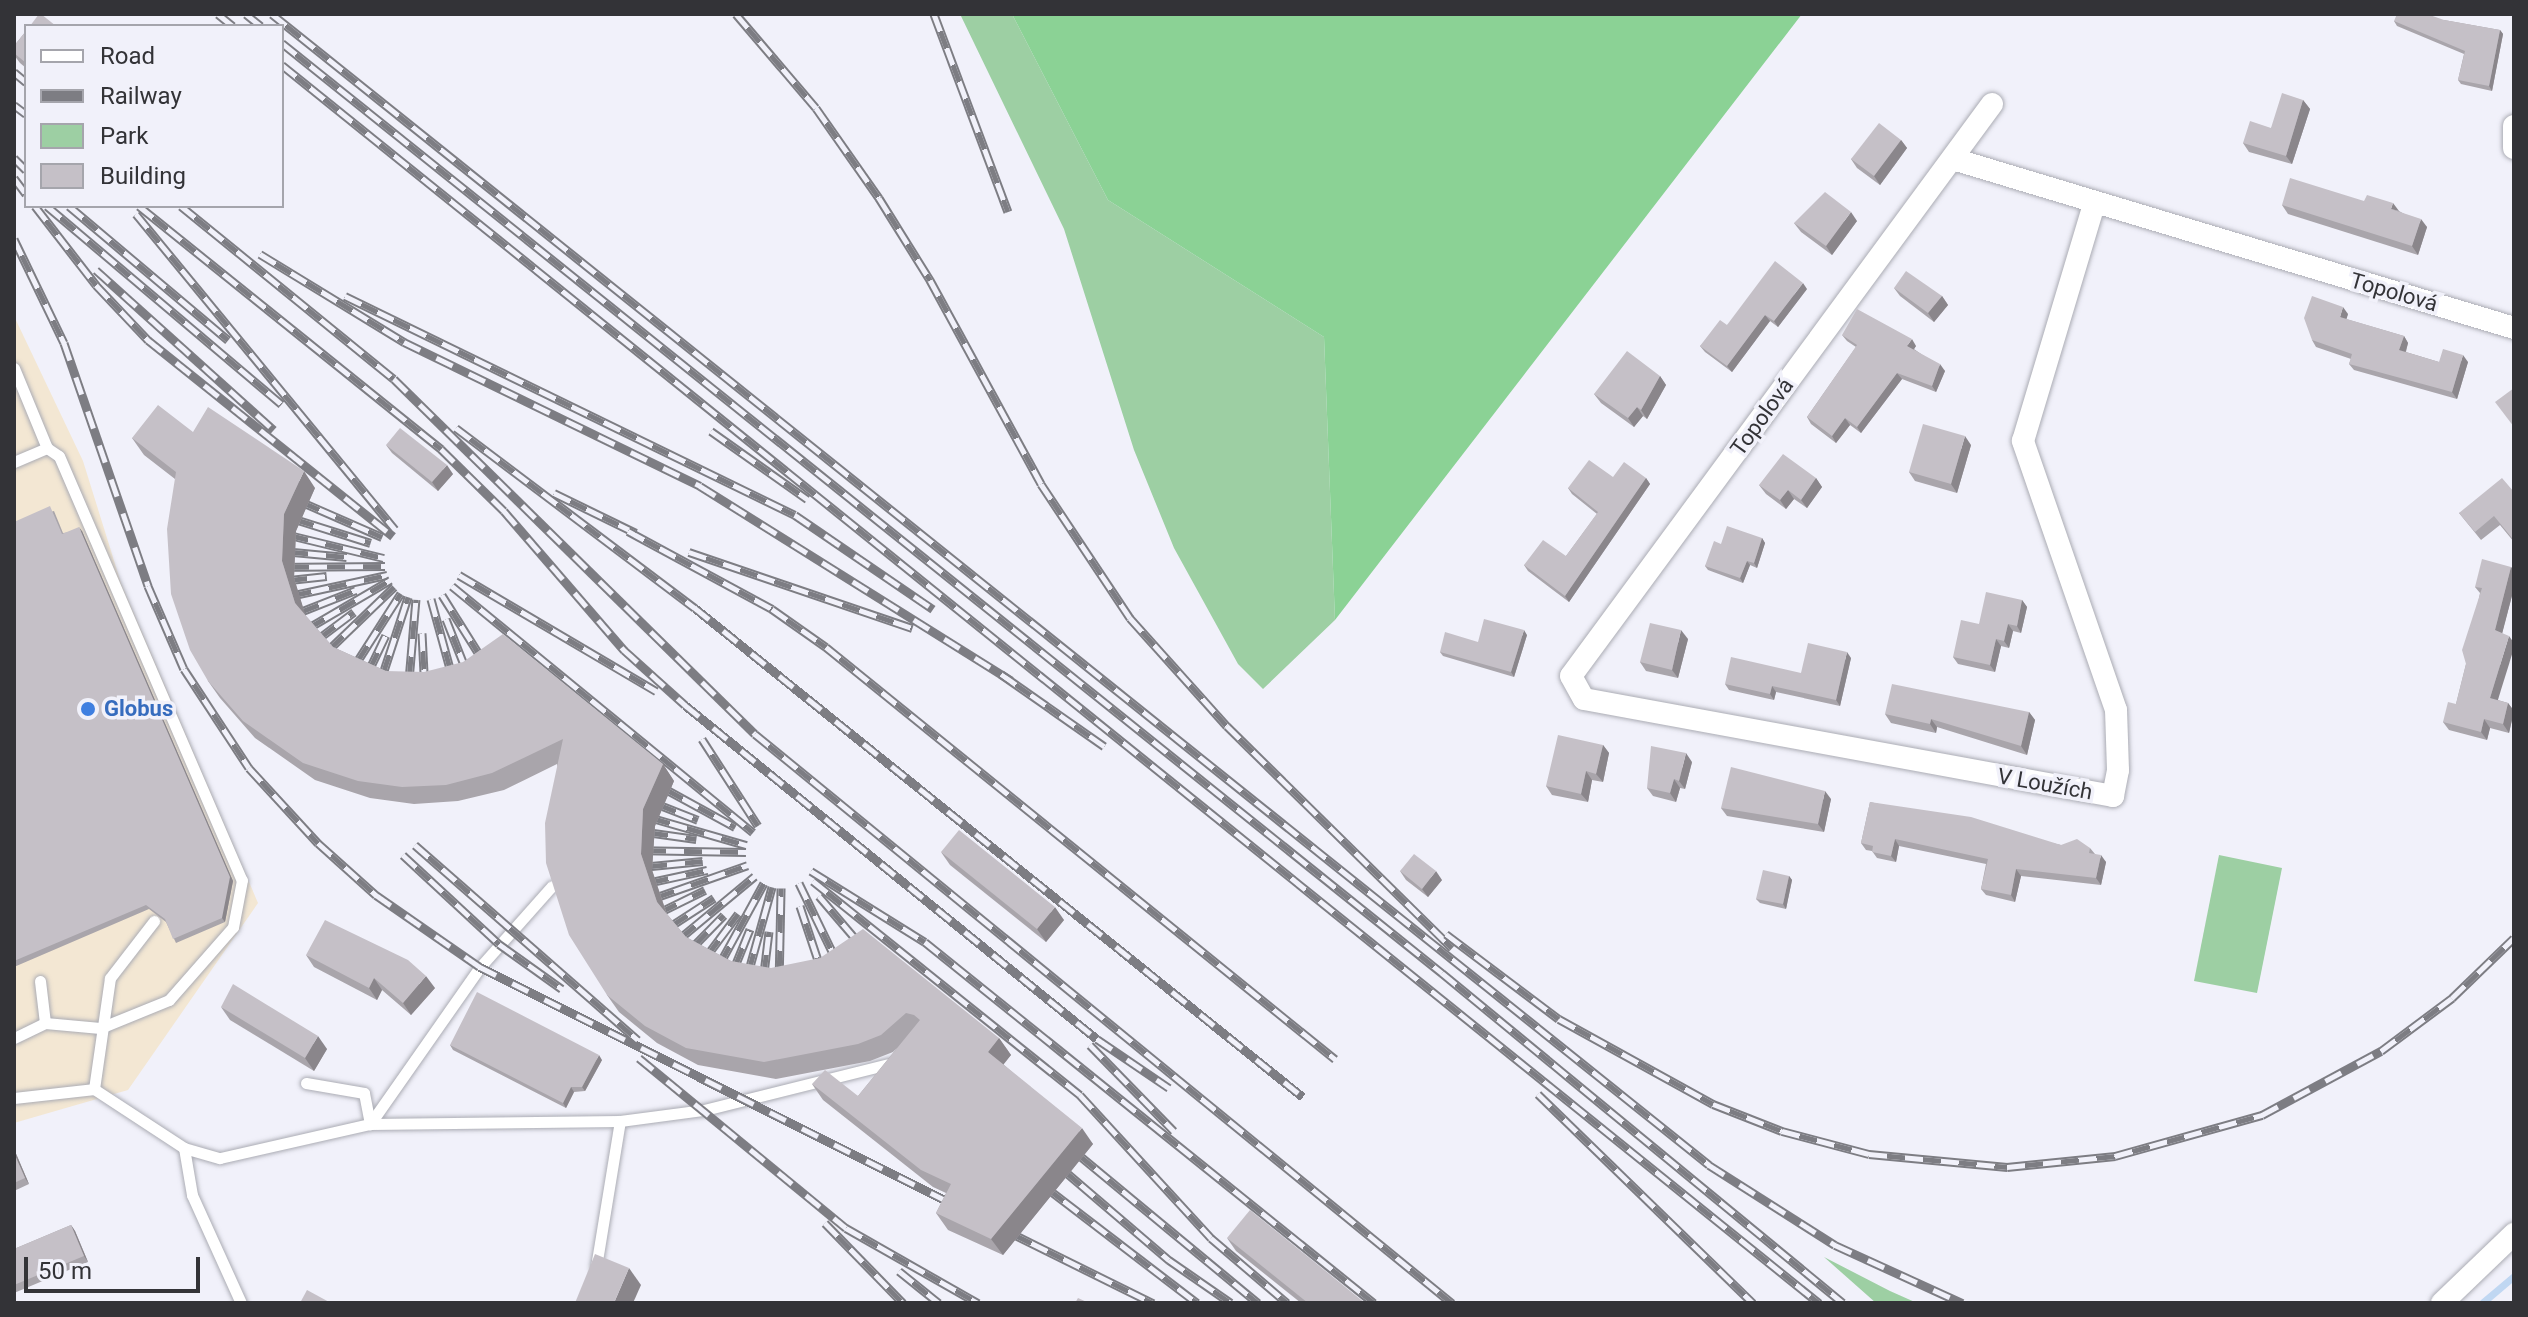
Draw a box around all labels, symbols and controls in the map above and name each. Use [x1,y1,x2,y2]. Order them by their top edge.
legend [24,24,284,208]
text: Road [100,42,155,70]
text: Railway [100,82,182,110]
text: Park [100,122,148,150]
text: Building [100,162,186,190]
street label: Topolová [2347,267,2441,317]
street label: Topolová [1725,373,1799,461]
place label: Globus [104,696,173,722]
marker: Globus [79,700,97,718]
street label: V Loužích [1995,763,2095,805]
scale bar [28,1241,204,1291]
text: 50 m [38,1257,92,1285]

